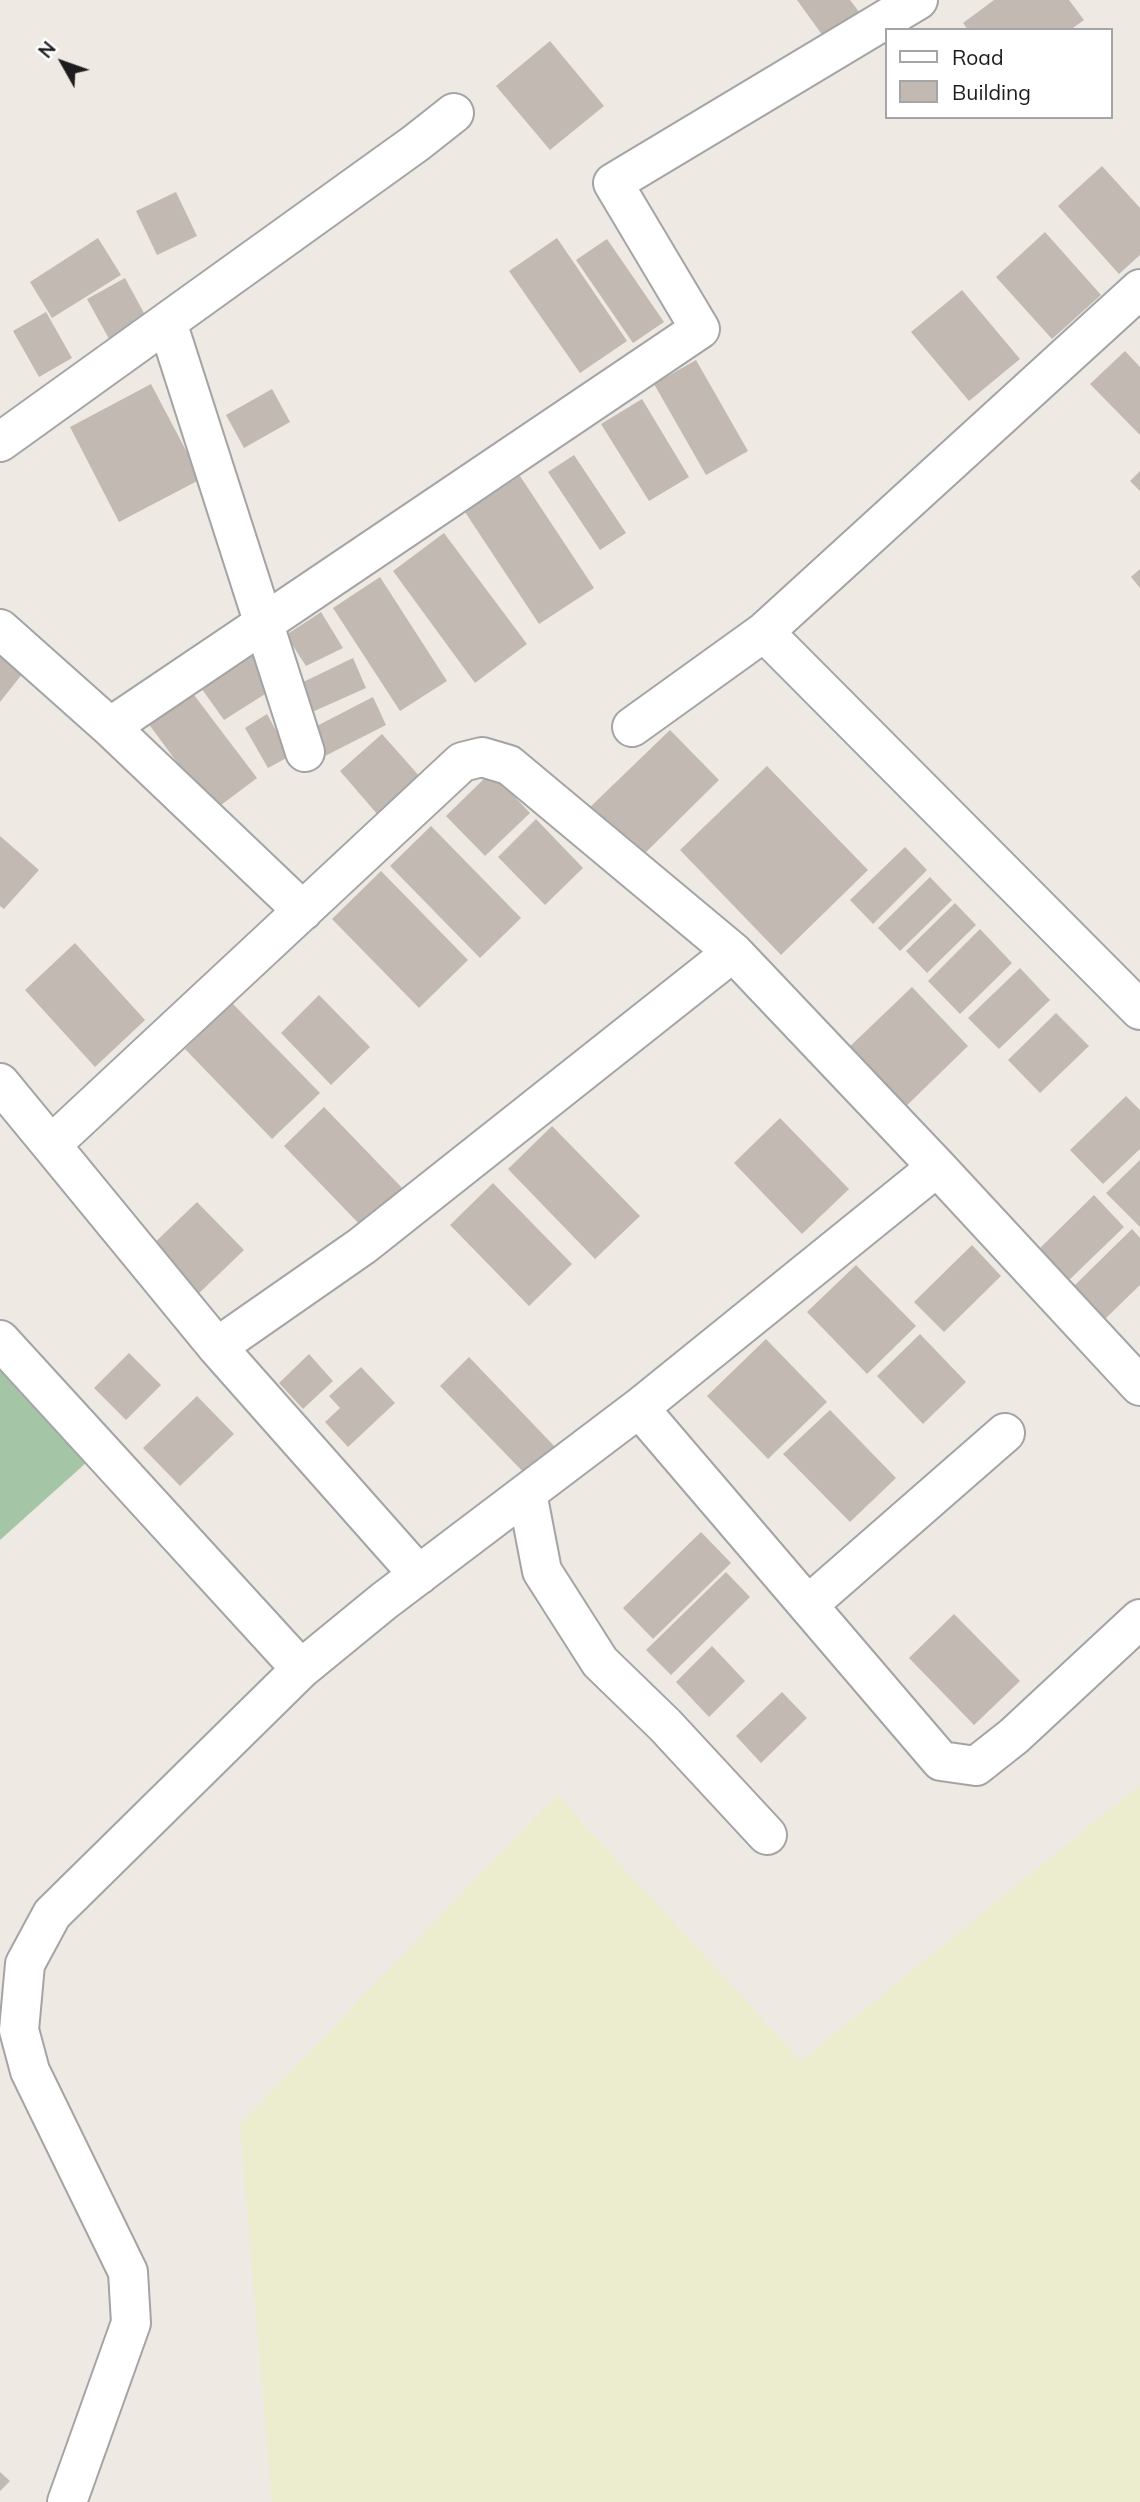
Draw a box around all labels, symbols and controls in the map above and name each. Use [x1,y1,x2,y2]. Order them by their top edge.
north arrow [28,28,98,98]
legend [884,28,1112,119]
text: N [33,36,61,63]
text: Road [952,44,1003,70]
text: Building [952,79,1031,105]

